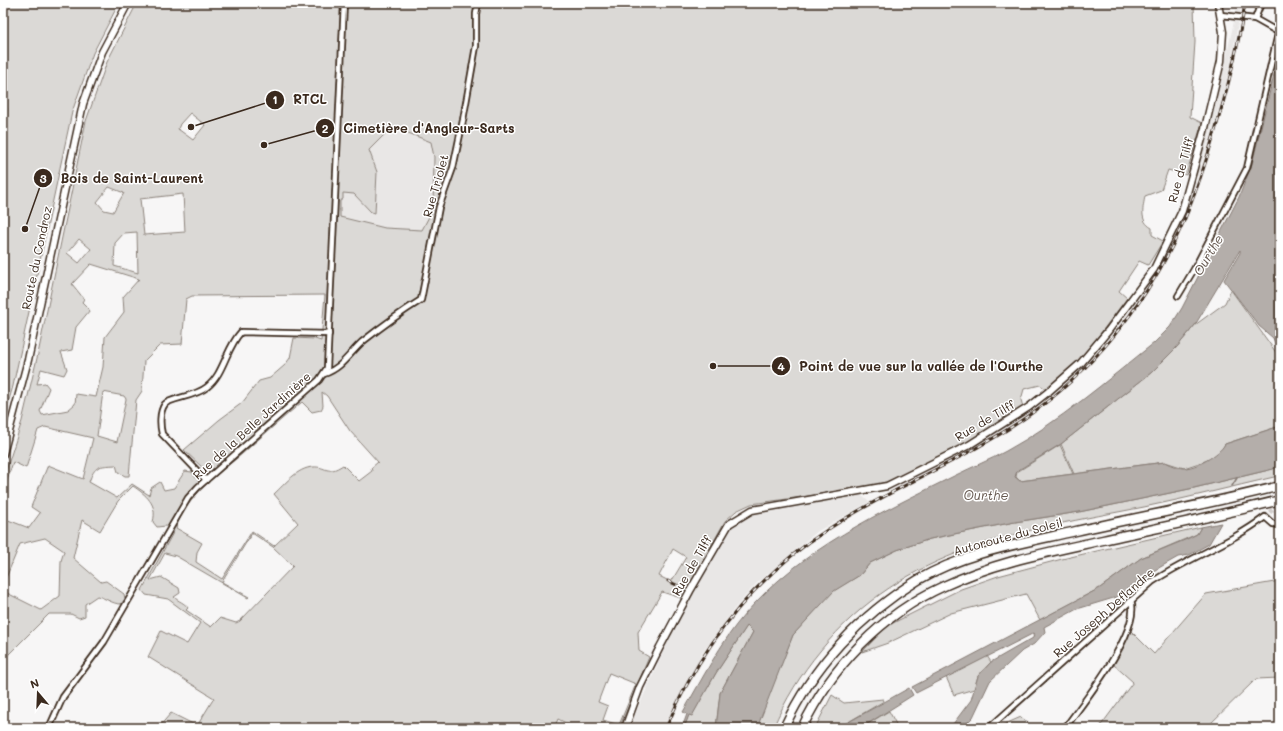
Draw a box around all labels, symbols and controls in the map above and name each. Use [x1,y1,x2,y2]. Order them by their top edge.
callout: RTCL [265,87,335,112]
text: RTCL [293,90,327,107]
text: 1 [272,91,278,107]
callout: Cimetière d'Angleur-Sarts [315,116,522,141]
text: Cimetière d'Angleur-Sarts [343,119,515,136]
text: 2 [322,120,329,136]
street label: Rue de Tilff [1164,135,1197,204]
street label: Rue Triolet [418,152,452,219]
callout: Bois de Saint-Laurent [33,166,211,191]
text: Bois de Saint-Laurent [61,169,204,186]
text: 3 [39,170,47,186]
street label: Route du Condroz [17,204,55,311]
water label: Ourthe [1189,231,1226,278]
callout: Point de vue sur la vallée de l'Ourthe [771,354,1051,379]
text: Point de vue sur la vallée de l'Ourthe [799,357,1043,374]
text: 4 [777,358,785,374]
street label: Rue de la Belle Jardinière [189,368,314,483]
street label: Rue de Tilff [952,396,1018,444]
water label: Ourthe [963,486,1009,503]
street label: Autoroute du Soleil [951,514,1064,558]
street label: Rue de Tilff [667,532,715,599]
street label: Rue Joseph Deflandre [1049,564,1157,661]
north arrow [18,673,58,713]
text: N [28,675,41,692]

